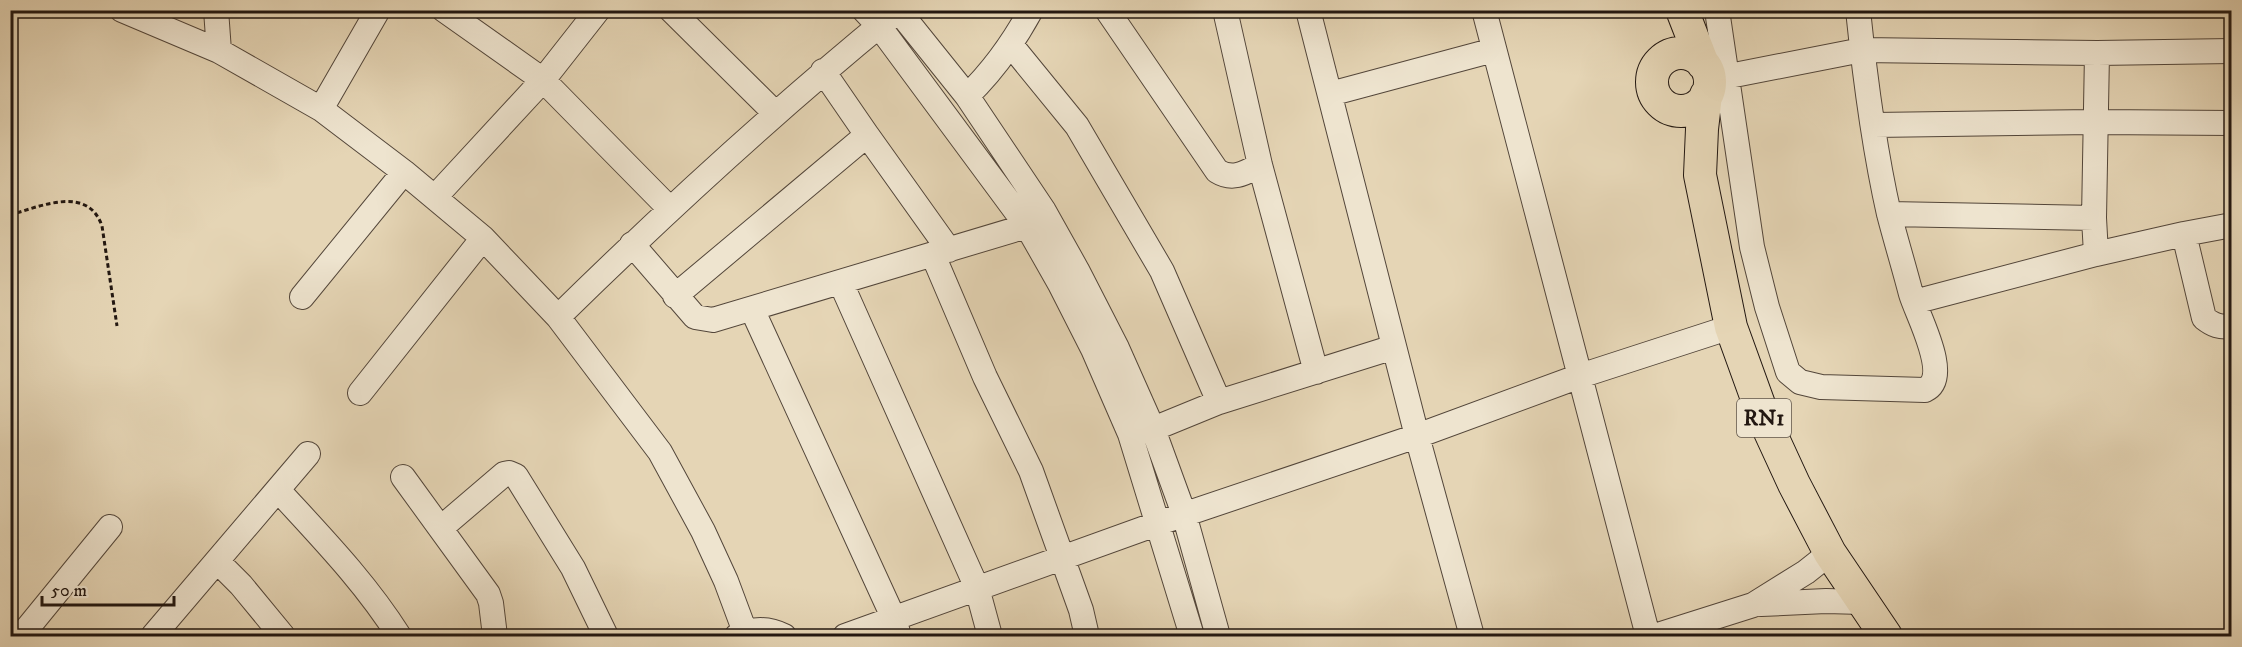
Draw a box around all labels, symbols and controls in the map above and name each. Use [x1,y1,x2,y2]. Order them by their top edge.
road number: RN1 [1737,399,1791,437]
scale bar [42,569,174,607]
text: 50 m [51,580,87,602]

